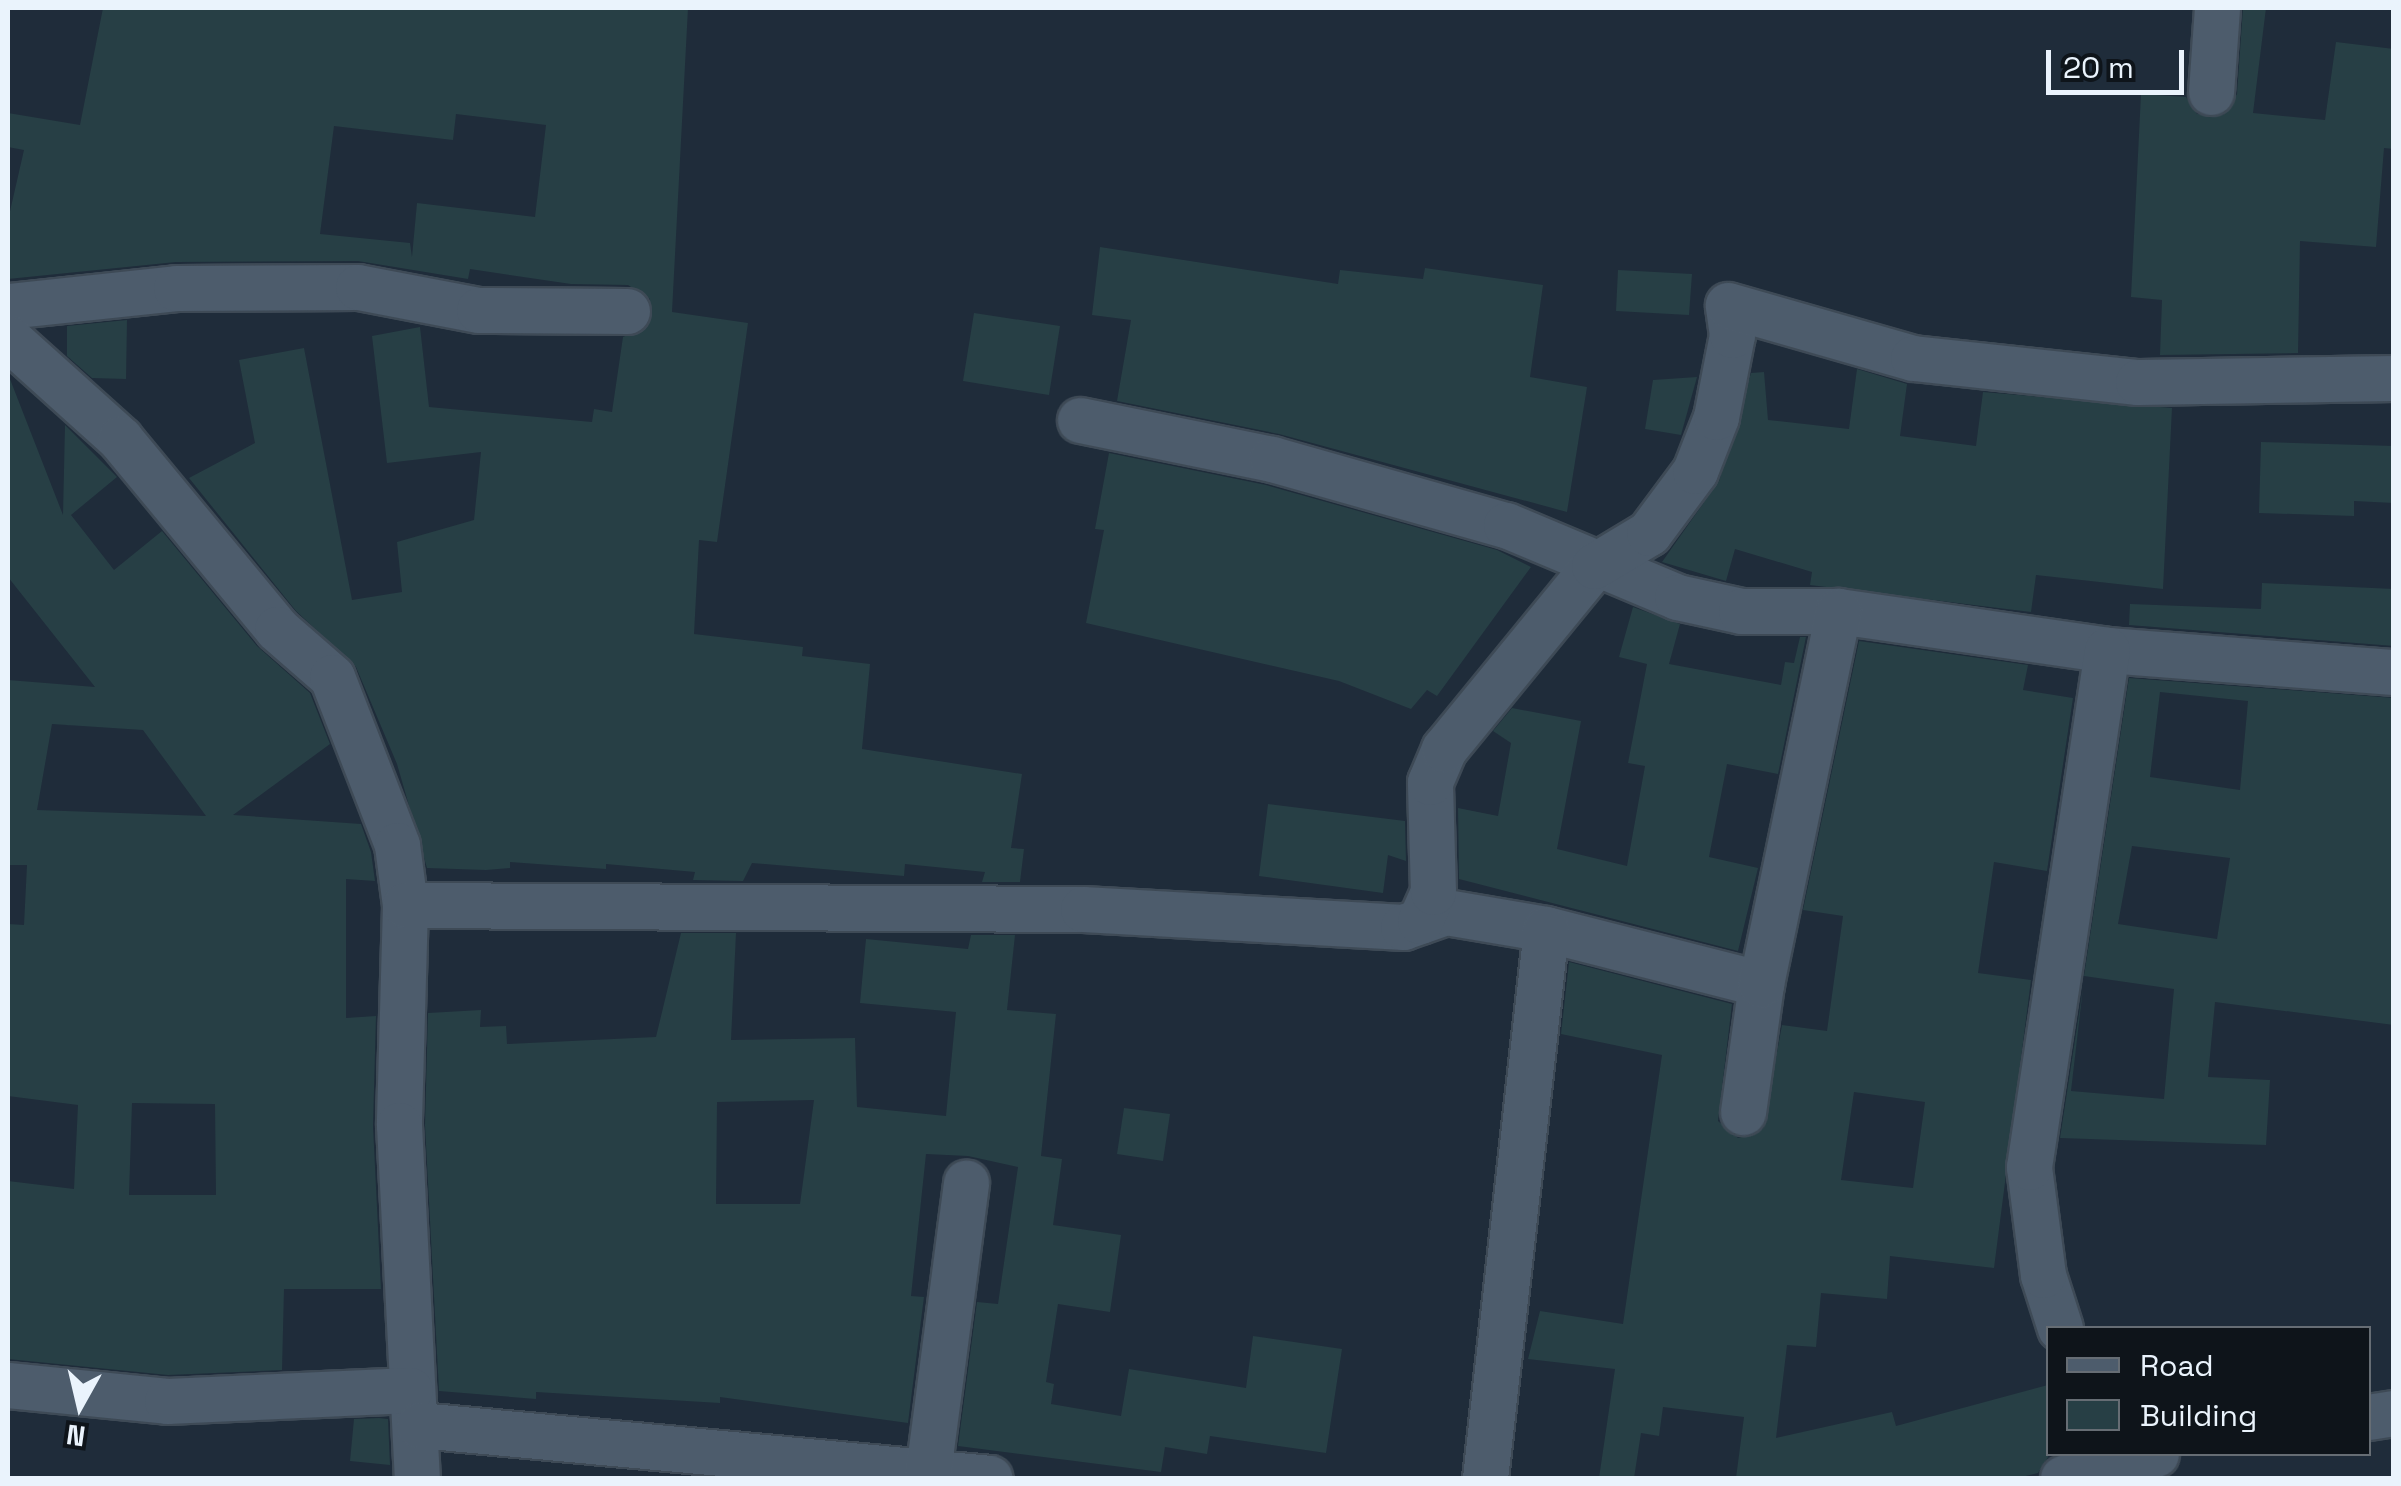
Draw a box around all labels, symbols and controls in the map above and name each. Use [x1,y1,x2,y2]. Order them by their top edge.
scale bar [2051,30,2188,92]
text: 20 m [2063,48,2134,87]
legend [2046,1326,2371,1456]
text: Road [2140,1346,2214,1385]
north arrow [30,1356,130,1456]
text: Building [2140,1396,2257,1435]
text: N [64,1417,88,1455]

